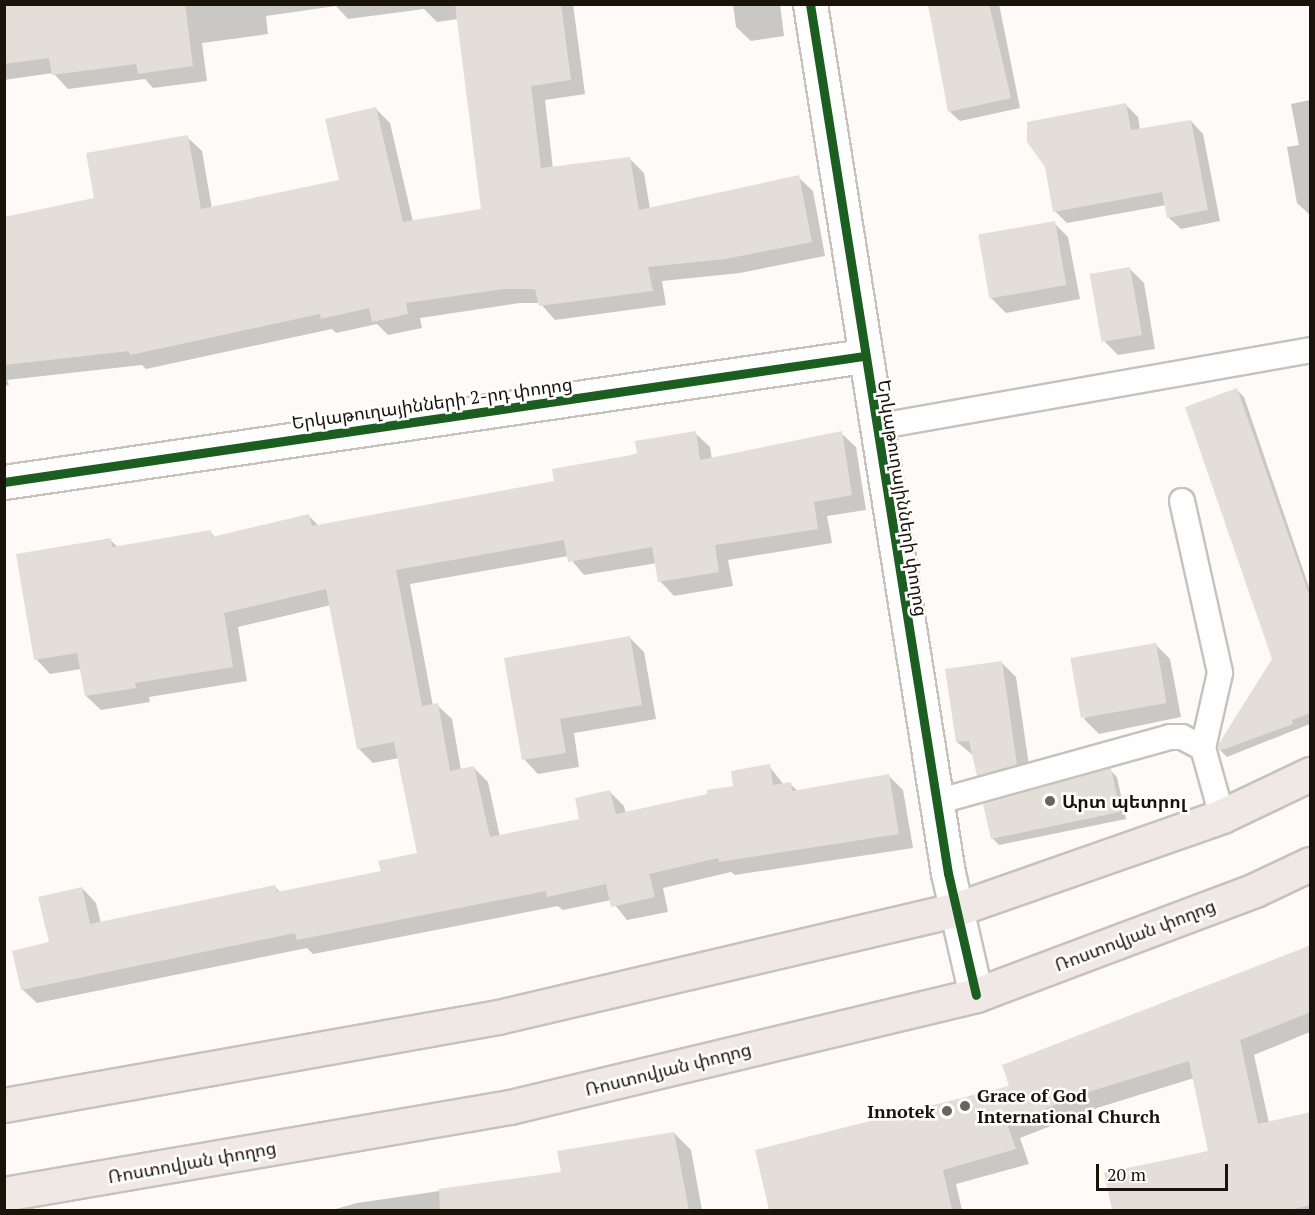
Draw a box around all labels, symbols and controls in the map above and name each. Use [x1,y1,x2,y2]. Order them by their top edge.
street label: Երկաթուղայինների 2-րդ փողոց [290,373,574,433]
street label: Երկաթուղայինների փողոց [874,378,932,618]
place label: Արտ պետրոլ [1062,790,1187,812]
marker: Արտ պետրոլ [1043,794,1057,808]
street label: Ռոստովյան փողոց [1051,894,1219,976]
street label: Ռոստովյան փողոց [583,1038,753,1100]
place label: Grace of God International Church [977,1085,1160,1128]
marker: Grace of God International Church [958,1099,972,1113]
place label: Innotek [867,1100,935,1122]
marker: Innotek [940,1104,954,1118]
street label: Ռոստովյան փողոց [106,1137,278,1187]
scale bar [1099,1152,1231,1190]
text: 20 m [1107,1162,1146,1186]

